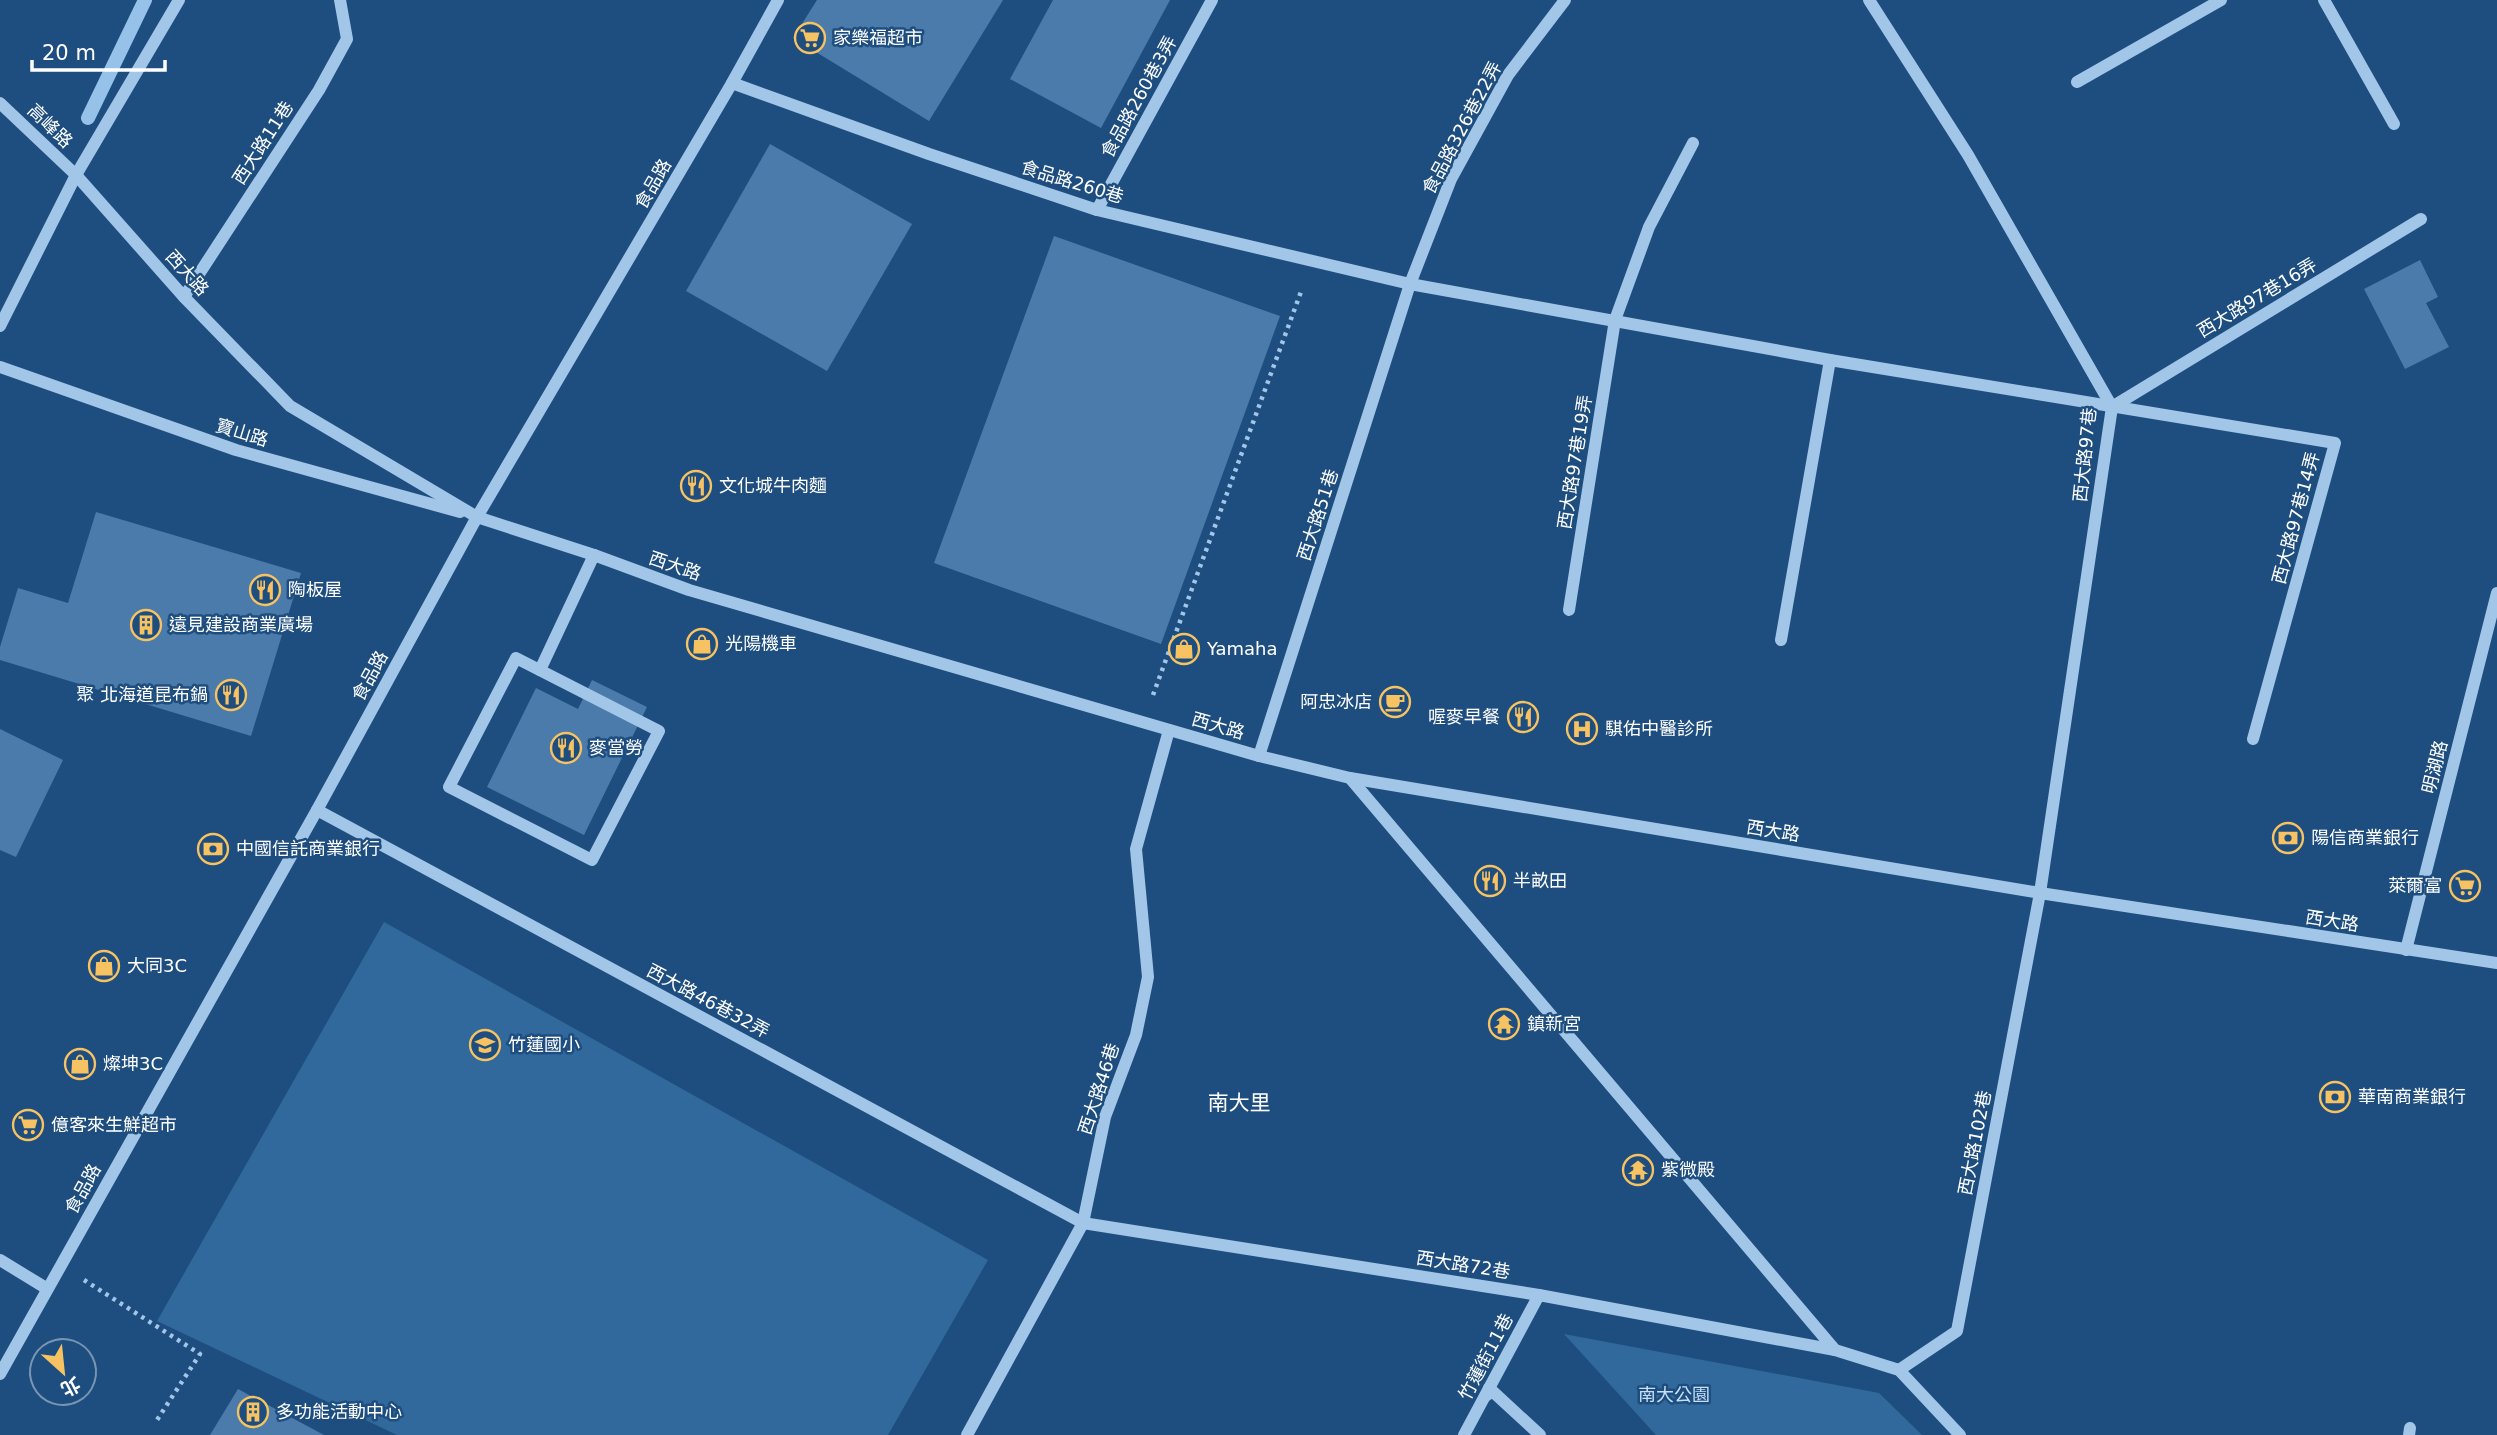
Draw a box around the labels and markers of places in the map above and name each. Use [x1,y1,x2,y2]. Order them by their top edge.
supermarket icon: 家樂福超市 [793,21,827,55]
place label: 家樂福超市 [833,27,923,48]
restaurant icon: 文化城牛肉麵 [679,469,713,503]
place label: 文化城牛肉麵 [719,475,827,496]
restaurant icon: 陶板屋 [248,573,282,607]
place label: 陶板屋 [288,579,342,600]
building icon: 遠見建設商業廣場 [129,608,163,642]
place label: 遠見建設商業廣場 [169,614,313,635]
shop icon: 光陽機車 [685,627,719,661]
shop icon: Yamaha [1167,632,1201,666]
place label: 光陽機車 [725,633,797,654]
place label: Yamaha [1206,638,1278,659]
restaurant icon: 聚 北海道昆布鍋 [214,678,248,712]
place label: 聚 北海道昆布鍋 [76,684,208,705]
cafe icon: 阿忠冰店 [1378,685,1412,719]
place label: 阿忠冰店 [1300,691,1372,712]
restaurant icon: 喔麥早餐 [1506,700,1540,734]
place label: 喔麥早餐 [1428,706,1500,727]
hospital icon: 騏佑中醫診所 [1565,712,1599,746]
place label: 騏佑中醫診所 [1605,718,1713,739]
restaurant icon: 麥當勞 [549,731,583,765]
place label: 麥當勞 [589,737,643,758]
bank icon: 陽信商業銀行 [2271,821,2305,855]
place label: 陽信商業銀行 [2311,827,2419,848]
bank icon: 中國信託商業銀行 [196,832,230,866]
place label: 中國信託商業銀行 [236,838,380,859]
restaurant icon: 半畝田 [1473,864,1507,898]
supermarket icon: 萊爾富 [2448,869,2482,903]
place label: 半畝田 [1513,870,1567,891]
place label: 萊爾富 [2388,875,2442,896]
shop icon: 大同3C [87,949,121,983]
place label: 大同3C [127,955,187,976]
temple icon: 鎮新宮 [1487,1007,1521,1041]
place label: 鎮新宮 [1527,1013,1581,1034]
school or university icon: 竹蓮國小 [468,1028,502,1062]
place label: 竹蓮國小 [508,1034,580,1055]
shop icon: 燦坤3C [63,1047,97,1081]
place label: 燦坤3C [103,1053,163,1074]
bank icon: 華南商業銀行 [2318,1080,2352,1114]
place label: 華南商業銀行 [2358,1086,2466,1107]
supermarket icon: 億客來生鮮超市 [11,1108,45,1142]
place label: 億客來生鮮超市 [51,1114,177,1135]
temple icon: 紫微殿 [1621,1153,1655,1187]
place label: 紫微殿 [1661,1159,1715,1180]
building icon: 多功能活動中心 [236,1395,270,1429]
place label: 多功能活動中心 [276,1401,402,1422]

